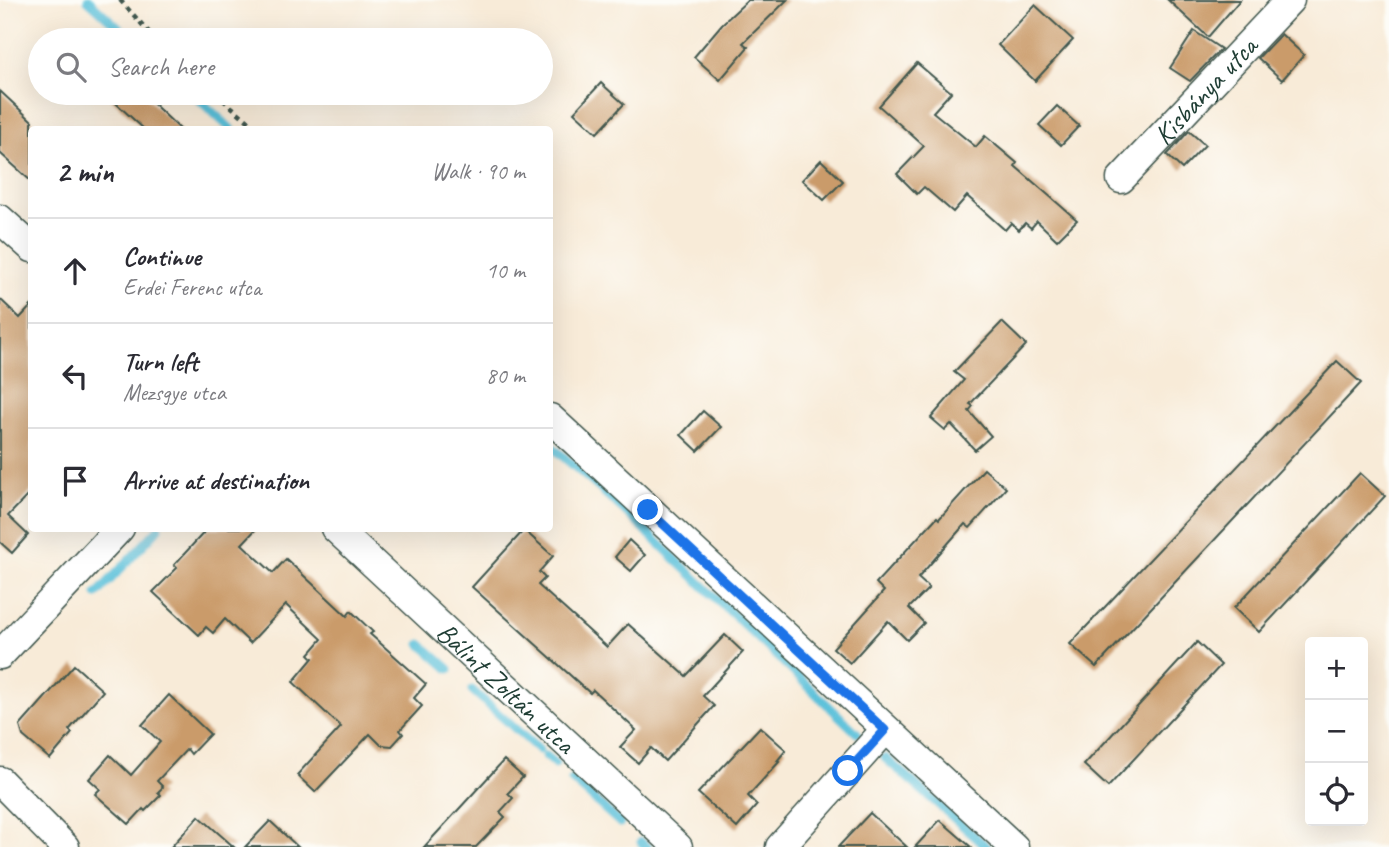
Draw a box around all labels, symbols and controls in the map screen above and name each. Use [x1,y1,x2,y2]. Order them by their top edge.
street label: Kisbánya utca [1146,27,1266,152]
search box [28,28,553,105]
icon: search [52,48,90,86]
text: Search here [108,50,214,83]
text: 2 min [56,153,113,191]
text: Walk · 90 m [432,157,525,186]
text: Continue [123,240,201,273]
icon: ahead [56,252,94,290]
text: 10 m [486,256,525,285]
text: Erdei Ferenc utca [123,273,261,302]
text: Turn left [123,345,198,378]
icon: left [56,357,94,395]
text: 80 m [486,361,525,390]
text: Mezsgye utca [123,378,226,407]
icon: arrive [56,462,94,500]
text: Arrive at destination [123,464,309,497]
route end [632,494,663,525]
street label: Bálint Zoltán utca [429,615,584,762]
map controls [1305,637,1368,826]
button: + [1305,637,1368,700]
button: − [1305,700,1368,763]
route start [832,755,863,786]
button: locate [1305,763,1368,826]

